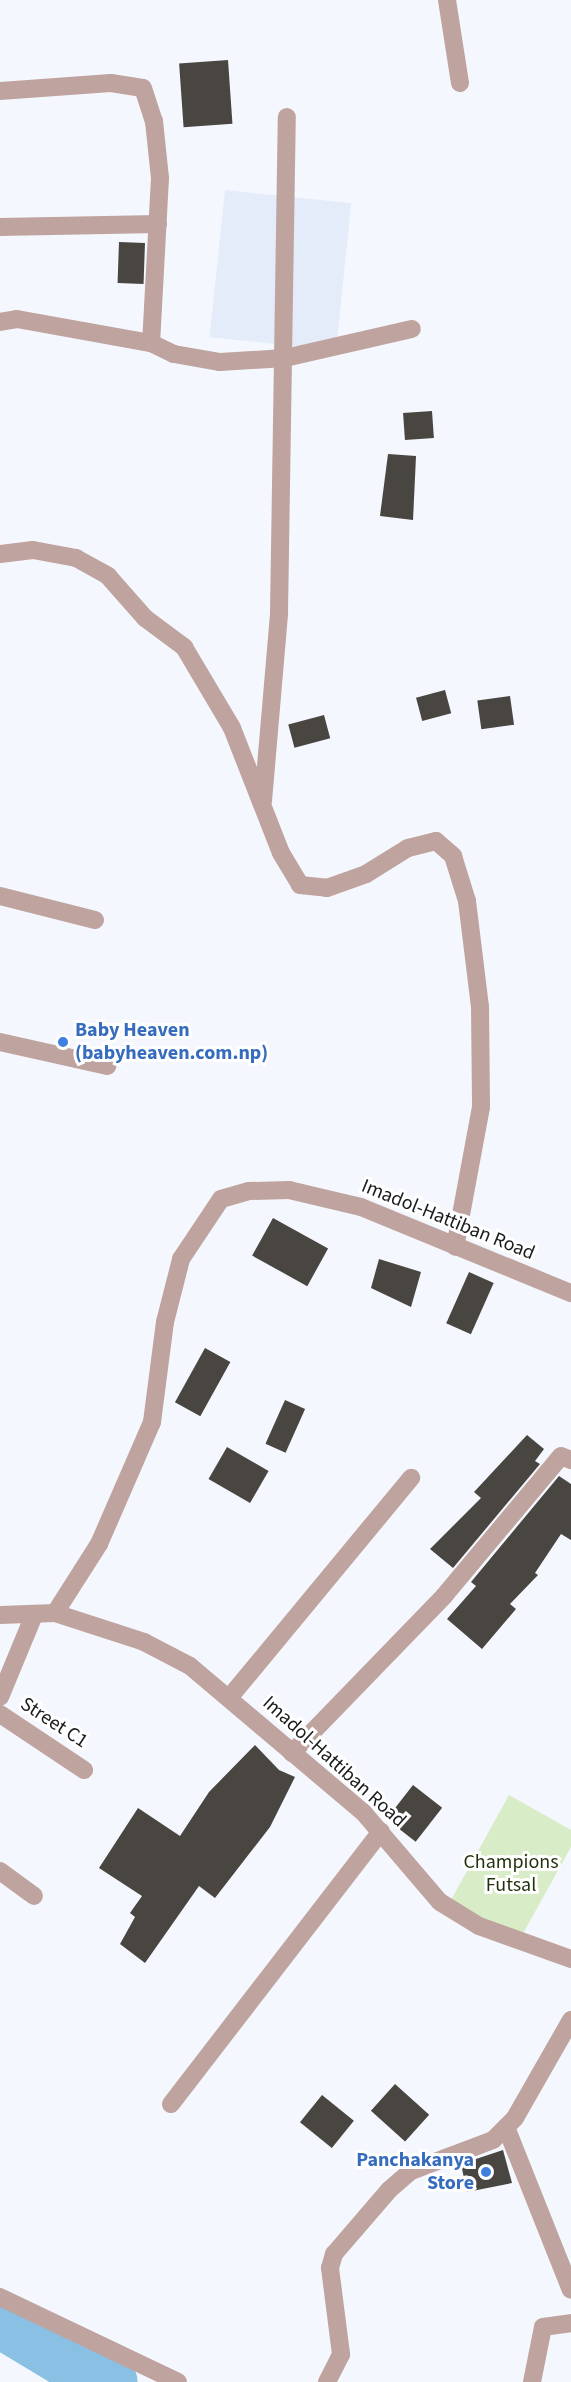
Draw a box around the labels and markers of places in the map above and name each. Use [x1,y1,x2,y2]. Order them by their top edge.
place label: Baby Heaven (babyheaven.com.np) [75,1018,268,1065]
marker: Baby Heaven (babyheaven.com.np) [56,1035,70,1049]
place label: Panchakanya Store [356,2148,474,2195]
marker: Panchakanya Store [479,2165,493,2179]

